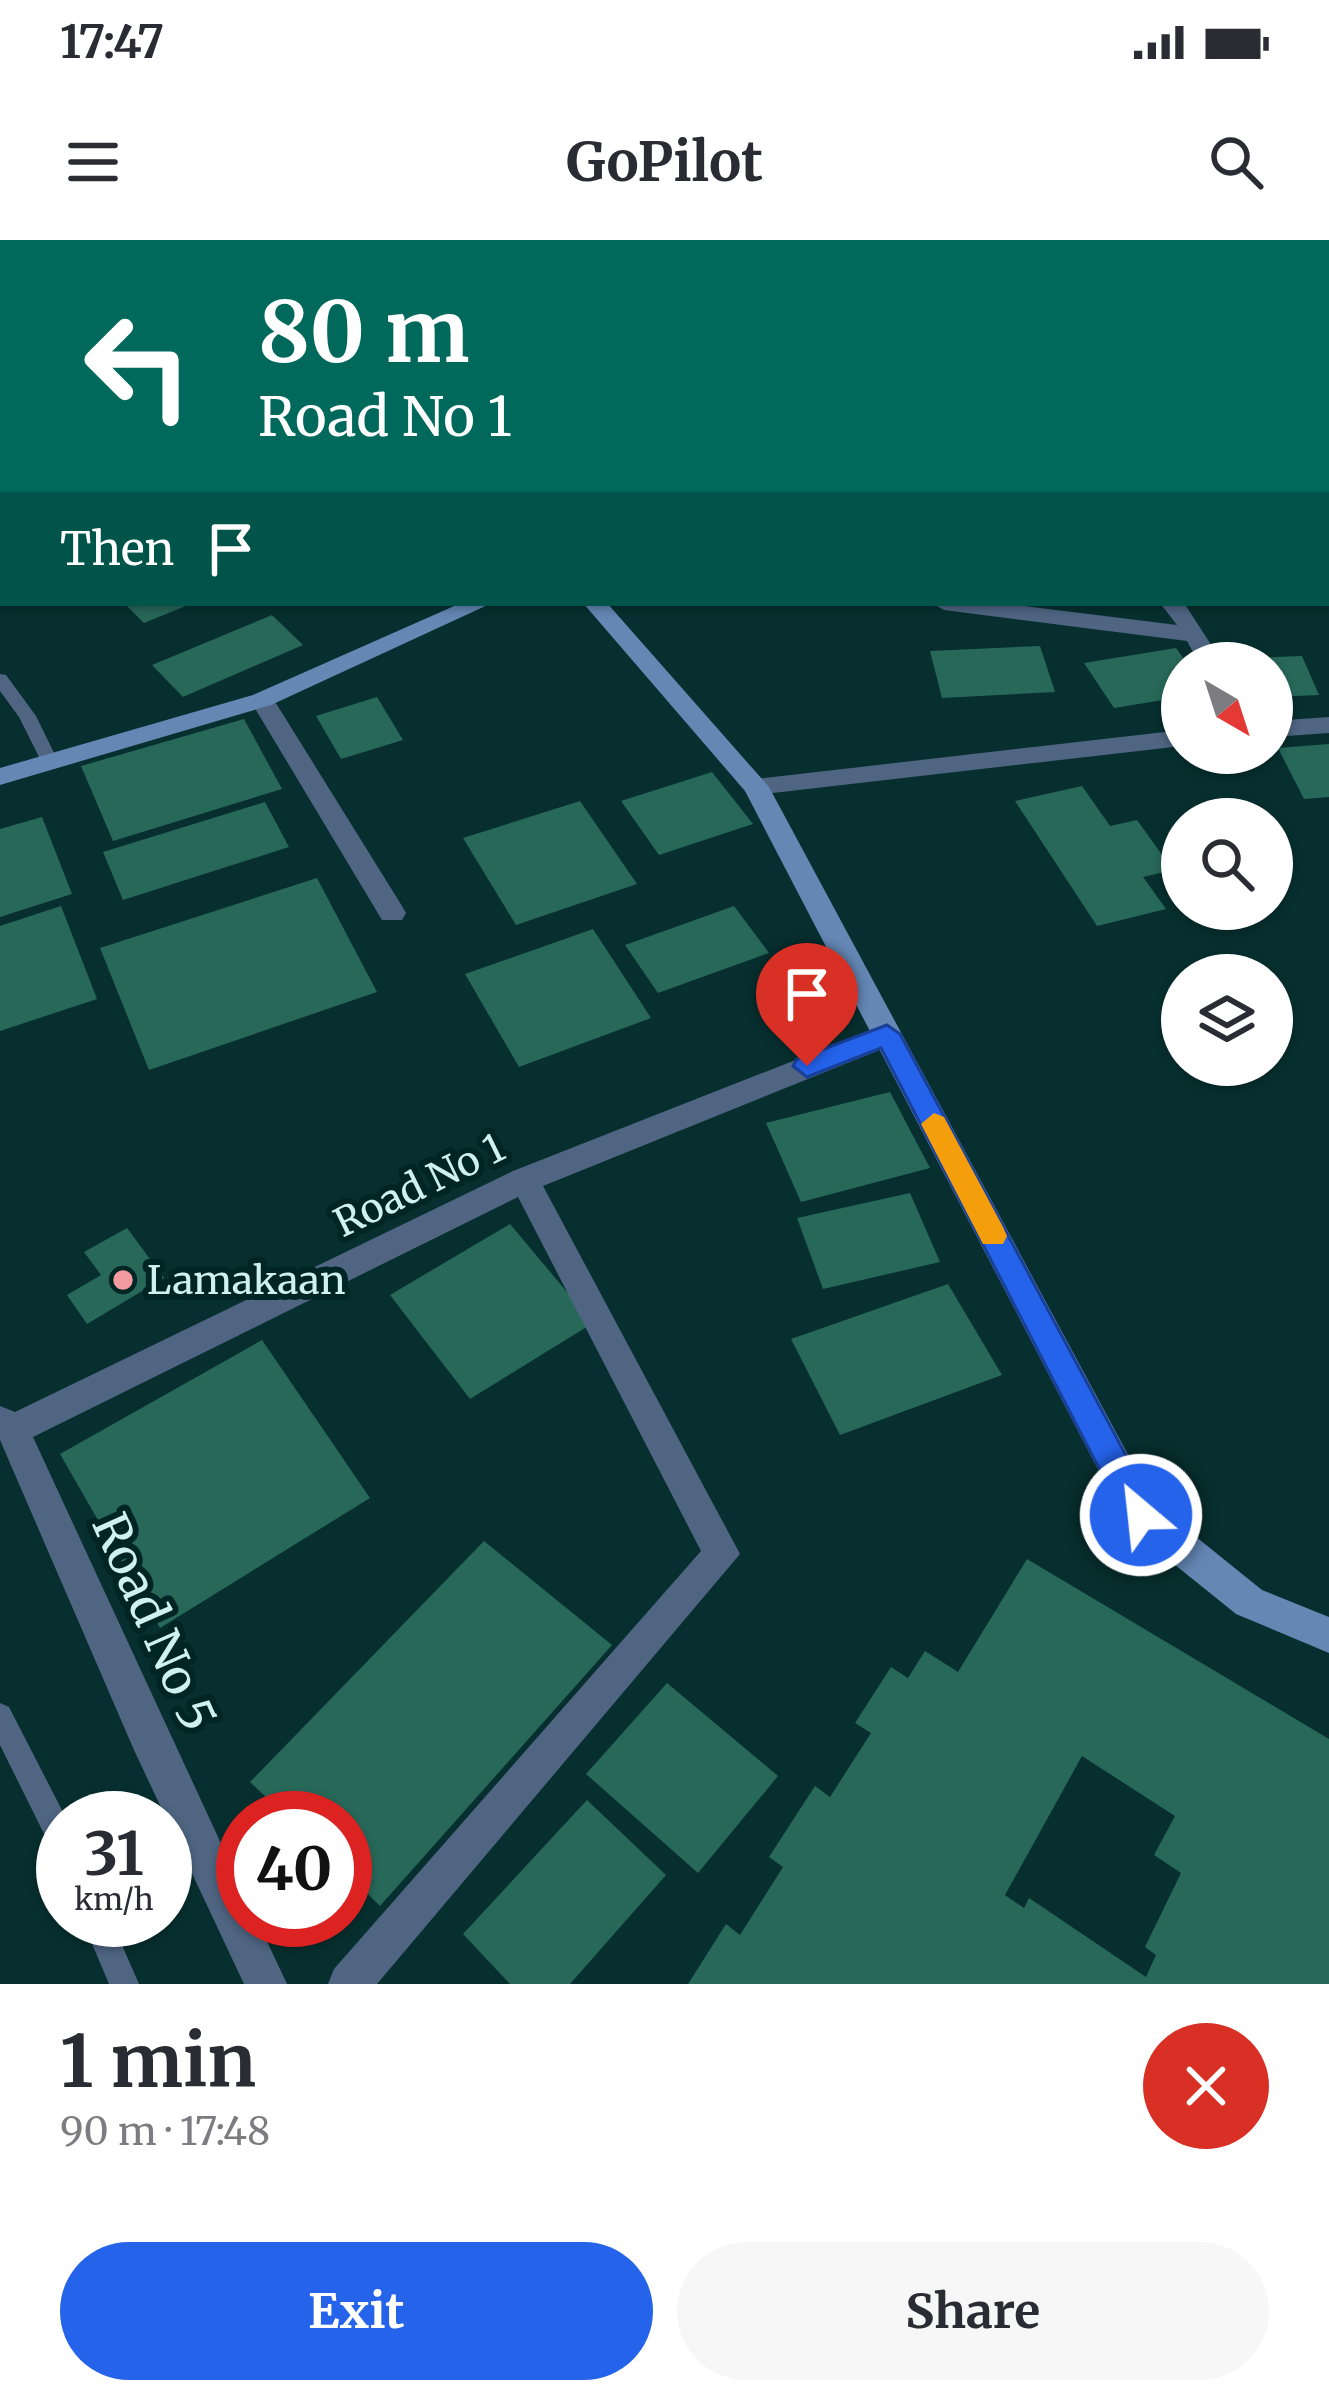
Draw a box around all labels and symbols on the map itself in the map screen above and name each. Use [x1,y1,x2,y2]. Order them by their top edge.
north arrow [1161,642,1293,774]
pin [756,943,858,1066]
street label: Road No 1 [326,1123,512,1248]
place label: Lamakaan [147,1256,346,1305]
marker: Lamakaan [110,1267,136,1293]
position arrow [1078,1452,1204,1578]
street label: Road No 5 [79,1504,229,1740]
speed limit sign: 40 [216,1791,372,1947]

